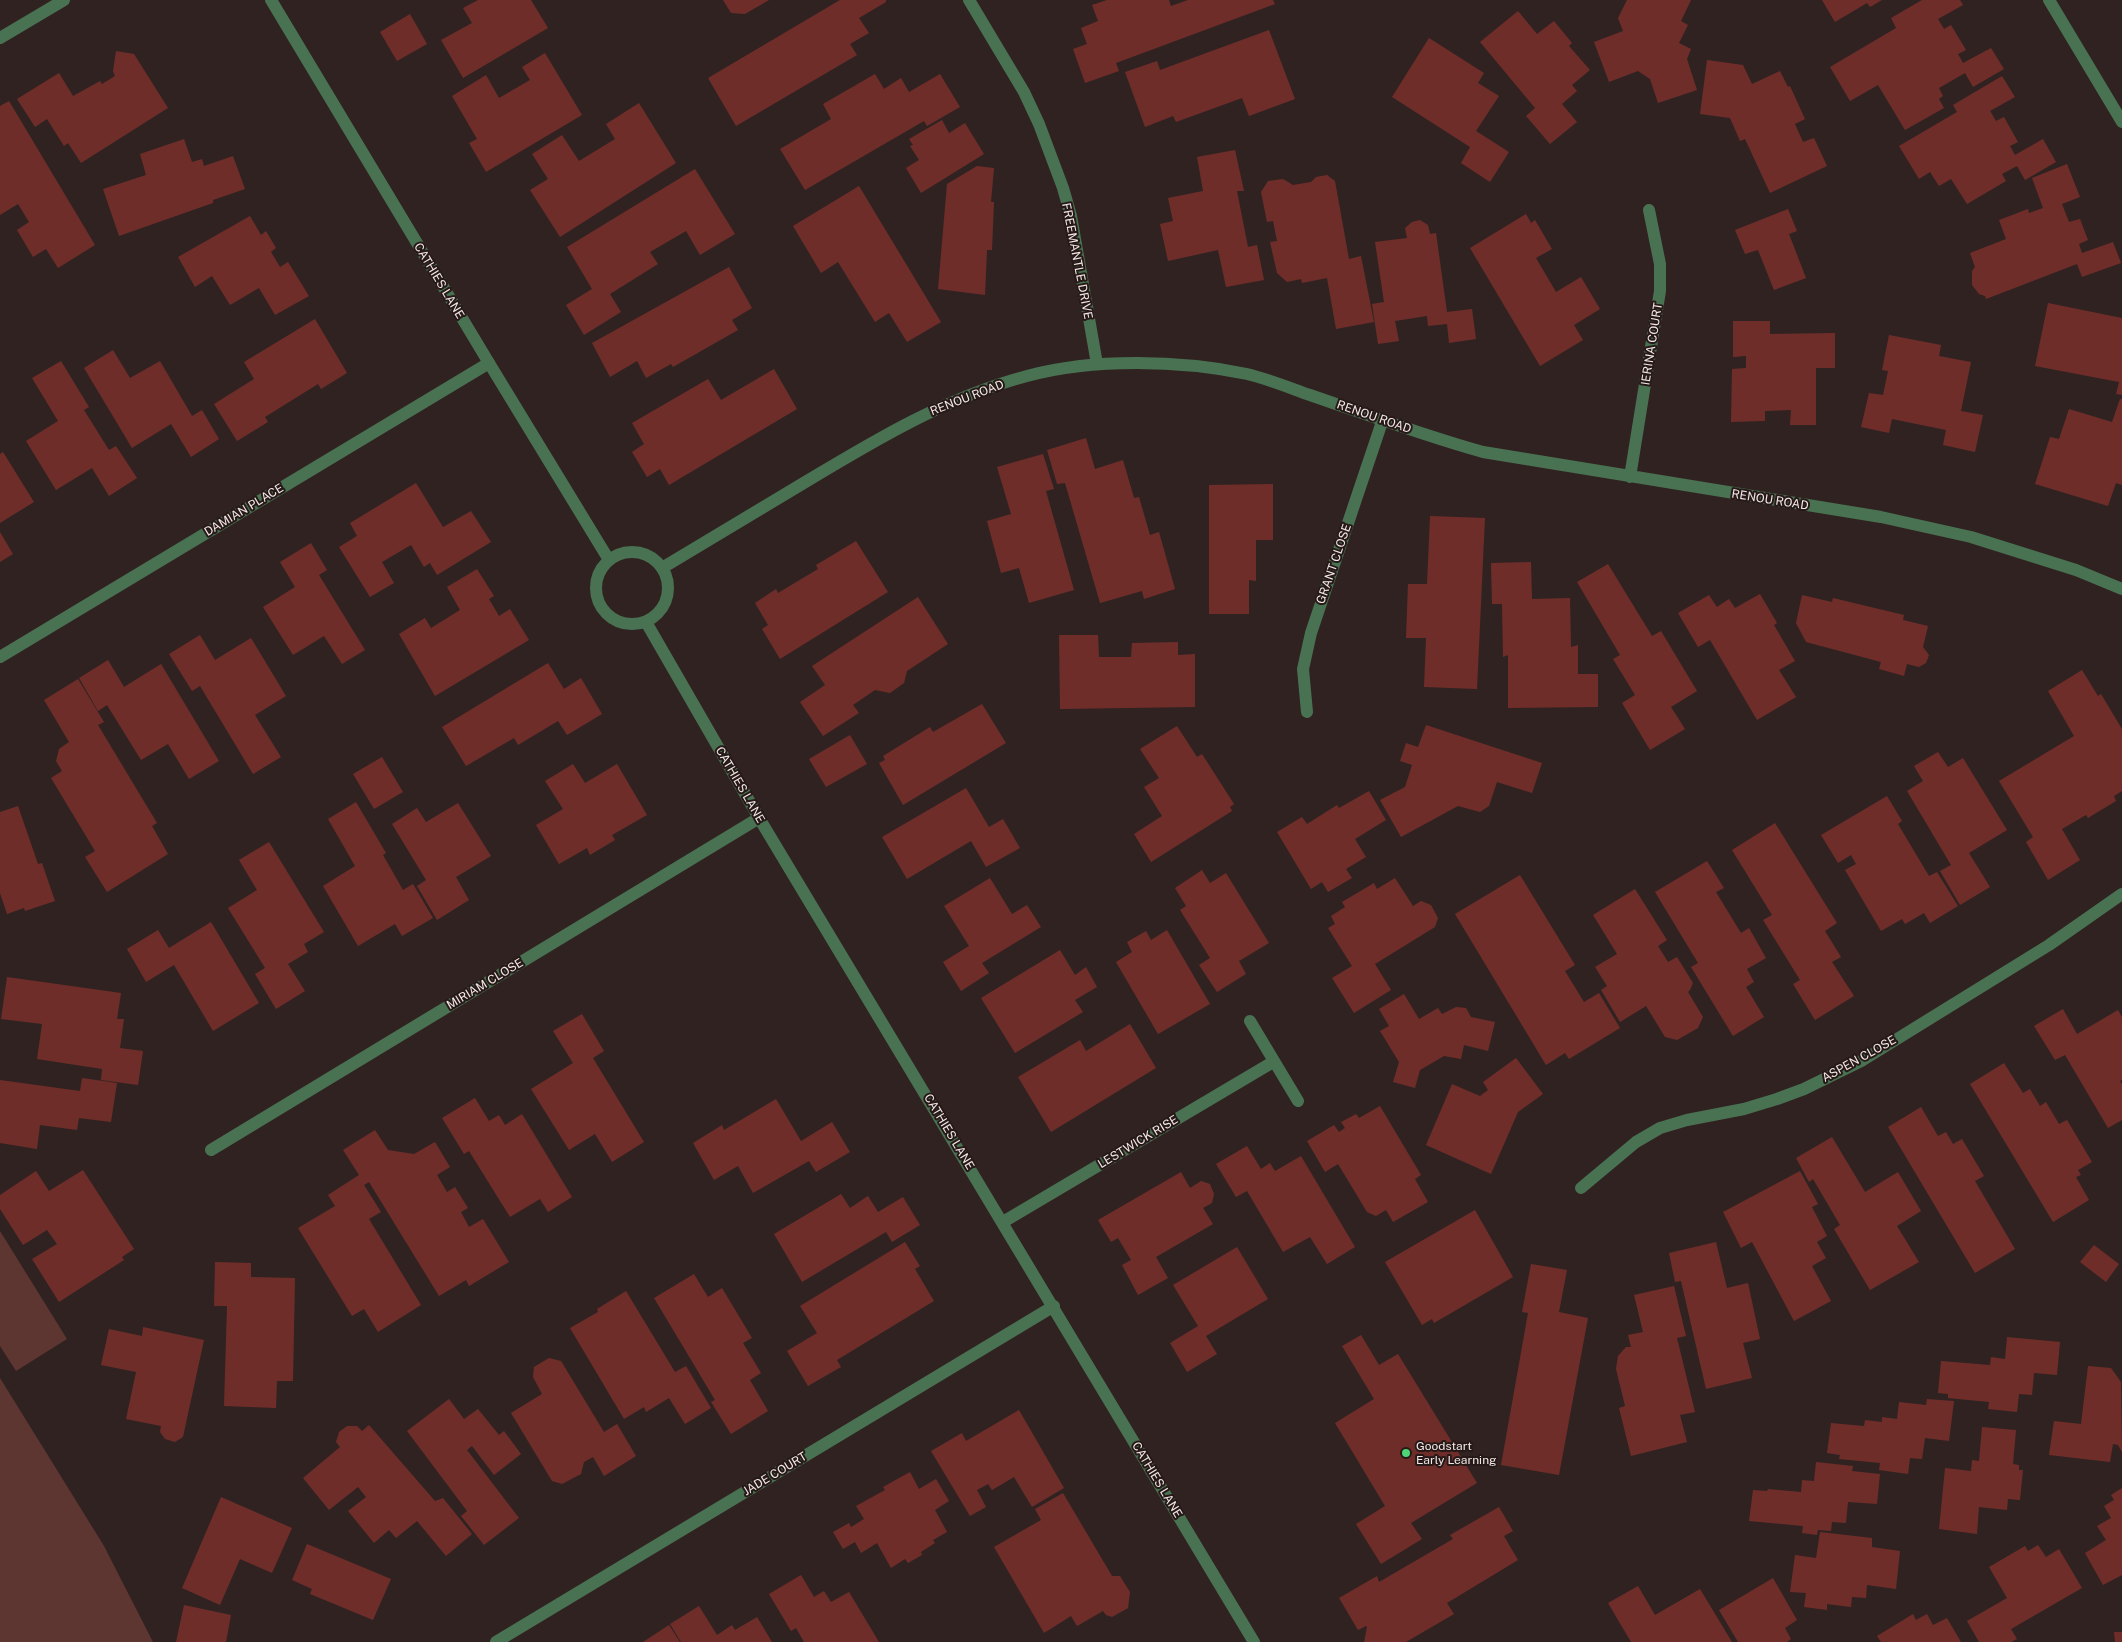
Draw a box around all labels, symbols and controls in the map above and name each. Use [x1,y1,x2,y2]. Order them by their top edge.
street label: FREEMANTLE DRIVE [1059,202,1095,320]
street label: CATHIES LANE [411,241,467,321]
street label: IERINA COURT [1638,302,1666,386]
street label: RENOU ROAD [928,377,1006,419]
street label: RENOU ROAD [1335,398,1413,436]
street label: DAMIAN PLACE [202,481,286,539]
street label: RENOU ROAD [1730,487,1810,513]
street label: GRANT CLOSE [1314,522,1354,606]
street label: CATHIES LANE [712,744,768,826]
street label: MIRIAM CLOSE [444,955,526,1013]
street label: ASPEN CLOSE [1819,1033,1899,1085]
street label: CATHIES LANE [921,1092,977,1172]
street label: LESTWICK RISE [1095,1112,1181,1172]
place label: Goodstart Early Learning [1416,1439,1497,1467]
street label: CATHIES LANE [1129,1440,1185,1520]
marker: Goodstart Early Learning [1400,1447,1412,1459]
street label: JADE COURT [740,1449,810,1499]

